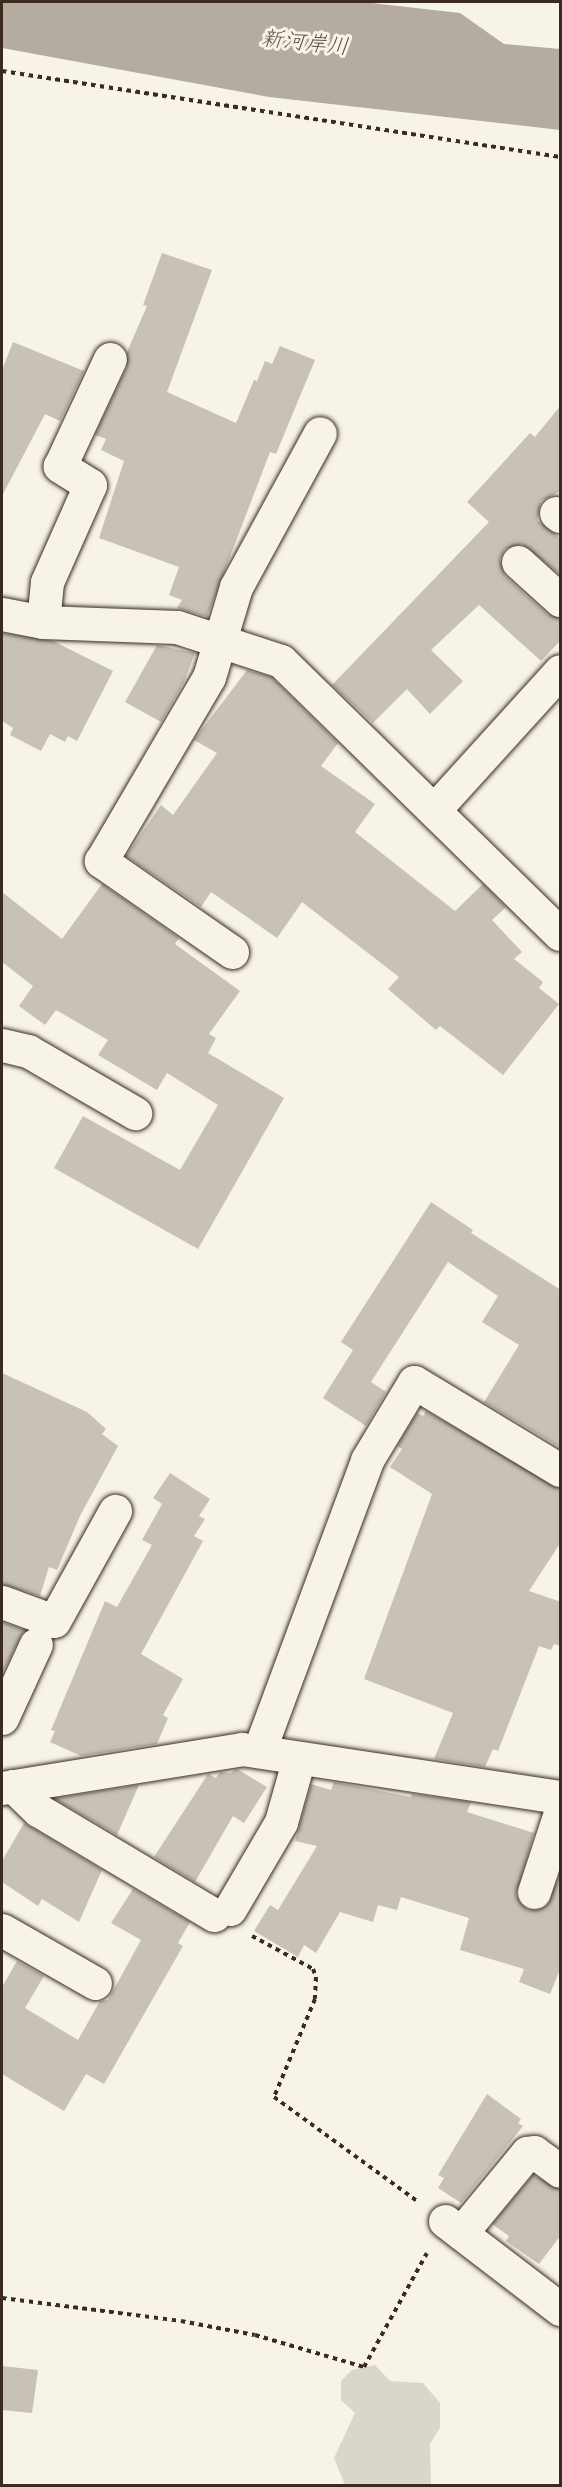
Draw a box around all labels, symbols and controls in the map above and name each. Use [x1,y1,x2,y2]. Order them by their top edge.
water label: 新河岸川 [260,24,350,60]

